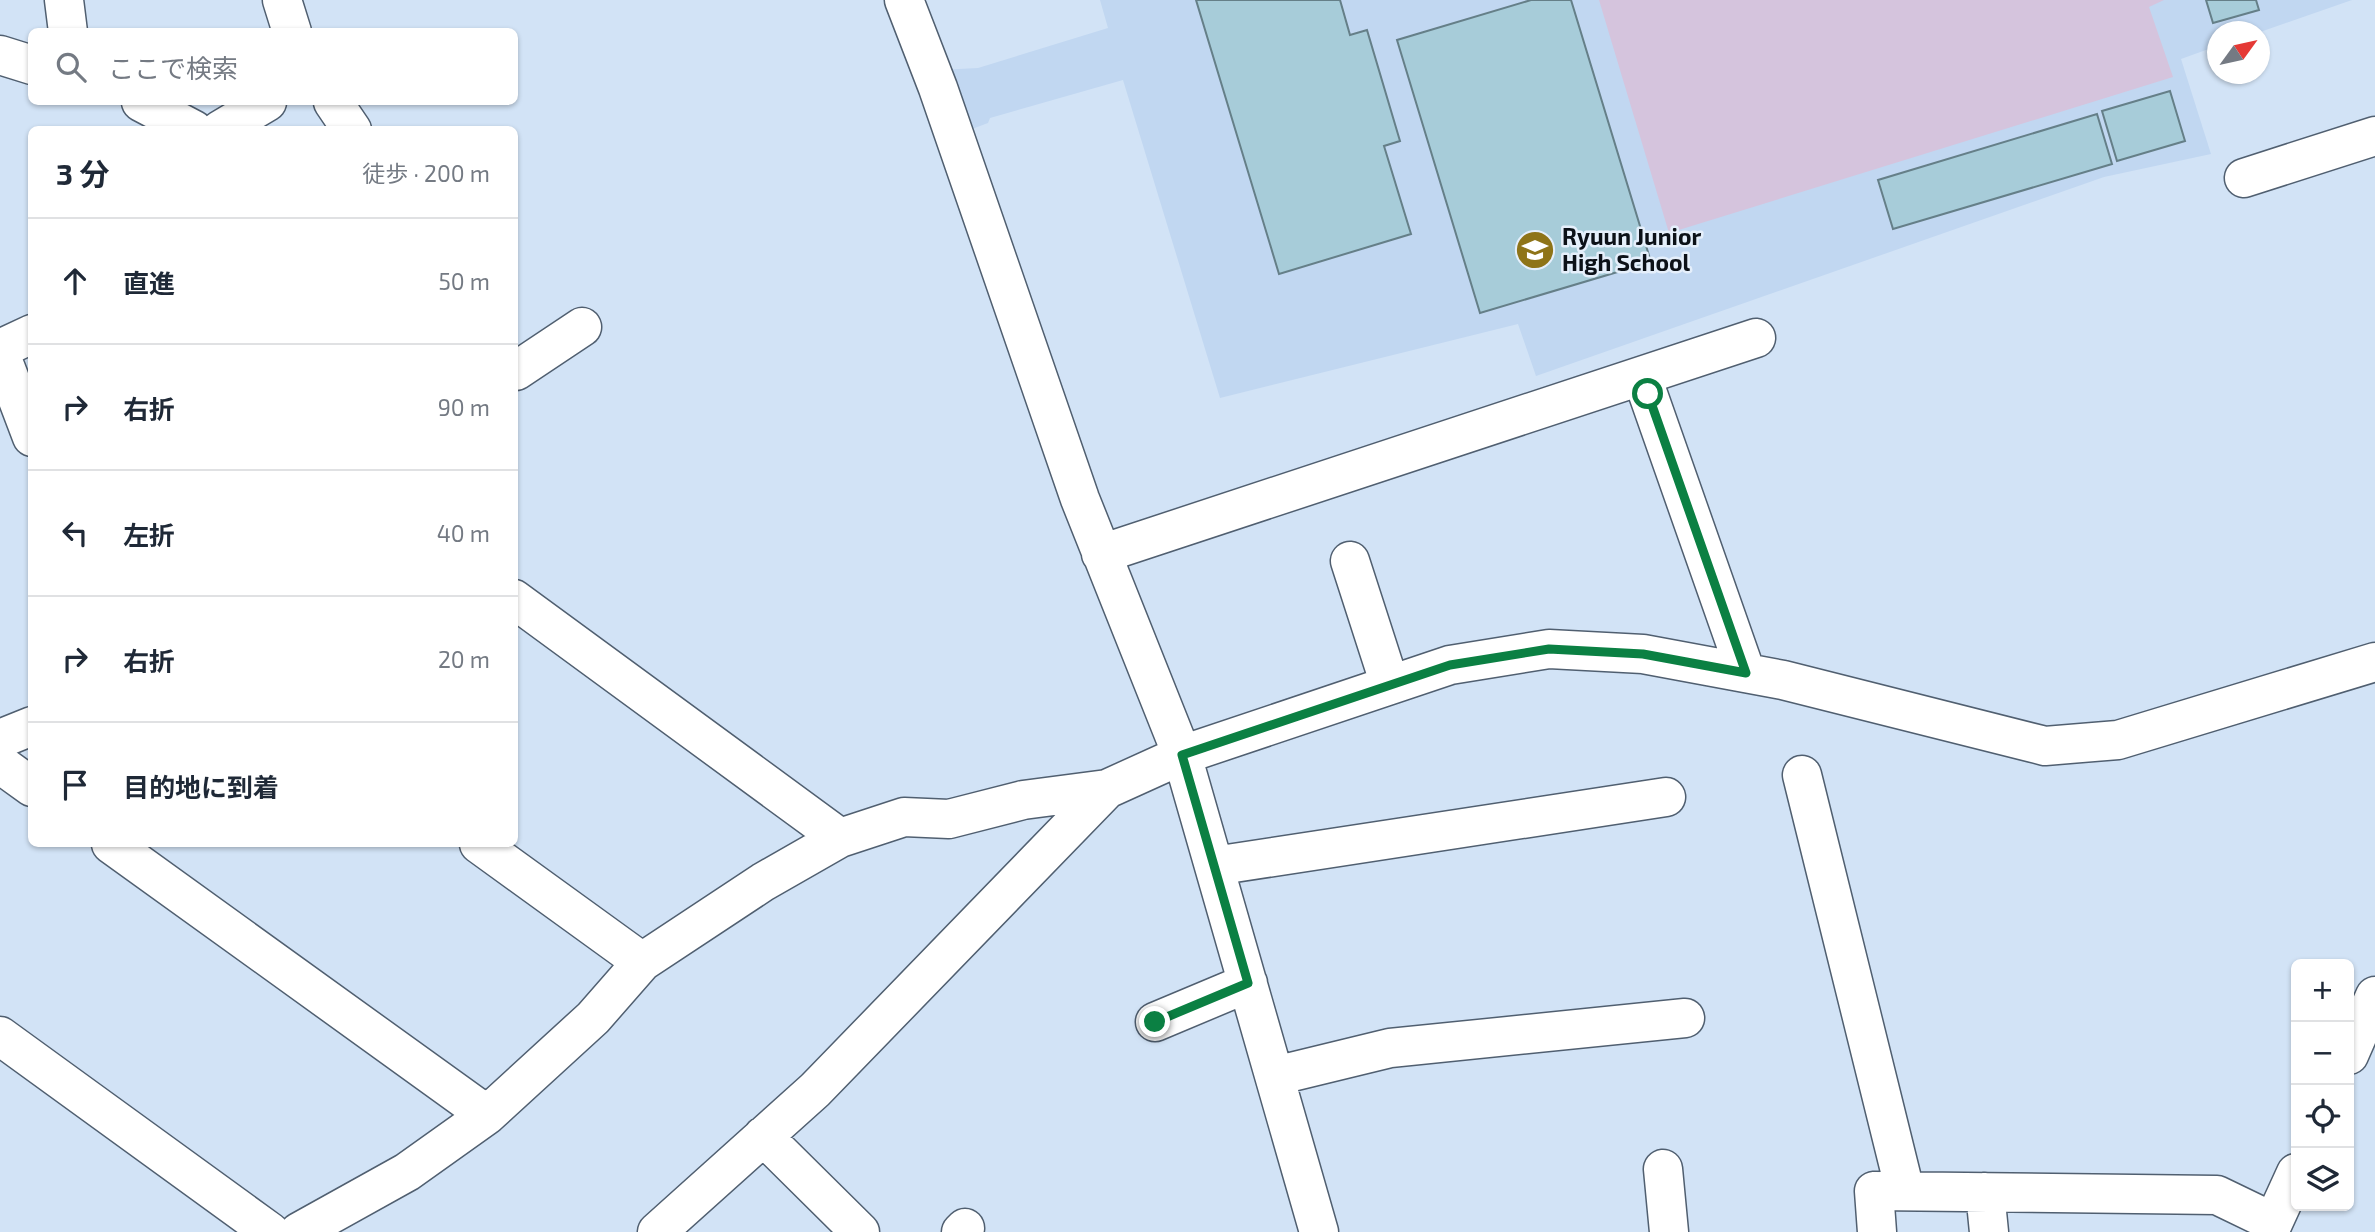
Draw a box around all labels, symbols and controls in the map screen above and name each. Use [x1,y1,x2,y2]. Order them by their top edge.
north arrow [2207,21,2270,84]
search box [28,28,518,105]
icon: search [52,48,90,86]
text: ここで検索 [108,52,238,83]
text: 3 分 [56,155,110,191]
text: 徒歩 · 200 m [362,159,490,187]
place label: Ryuun Junior High School [1562,222,1701,276]
school or university icon: Ryuun Junior High School [1514,229,1556,271]
icon: ahead [56,262,94,300]
text: 直進 [123,267,175,298]
text: 50 m [439,267,490,295]
route start [1632,378,1663,409]
icon: right [56,388,94,426]
text: 右折 [123,393,175,424]
text: 90 m [438,393,490,421]
icon: left [56,514,94,552]
text: 左折 [123,519,175,550]
text: 40 m [437,519,490,547]
icon: right [56,640,94,678]
text: 右折 [123,645,175,676]
text: 20 m [438,645,490,673]
icon: arrive [56,766,94,804]
text: 目的地に到着 [123,771,279,802]
map controls [2291,959,2354,1211]
button: + [2291,959,2354,1022]
route end [1139,1006,1170,1037]
button: − [2291,1022,2354,1085]
button: locate [2291,1085,2354,1148]
button: layers [2291,1148,2354,1211]

